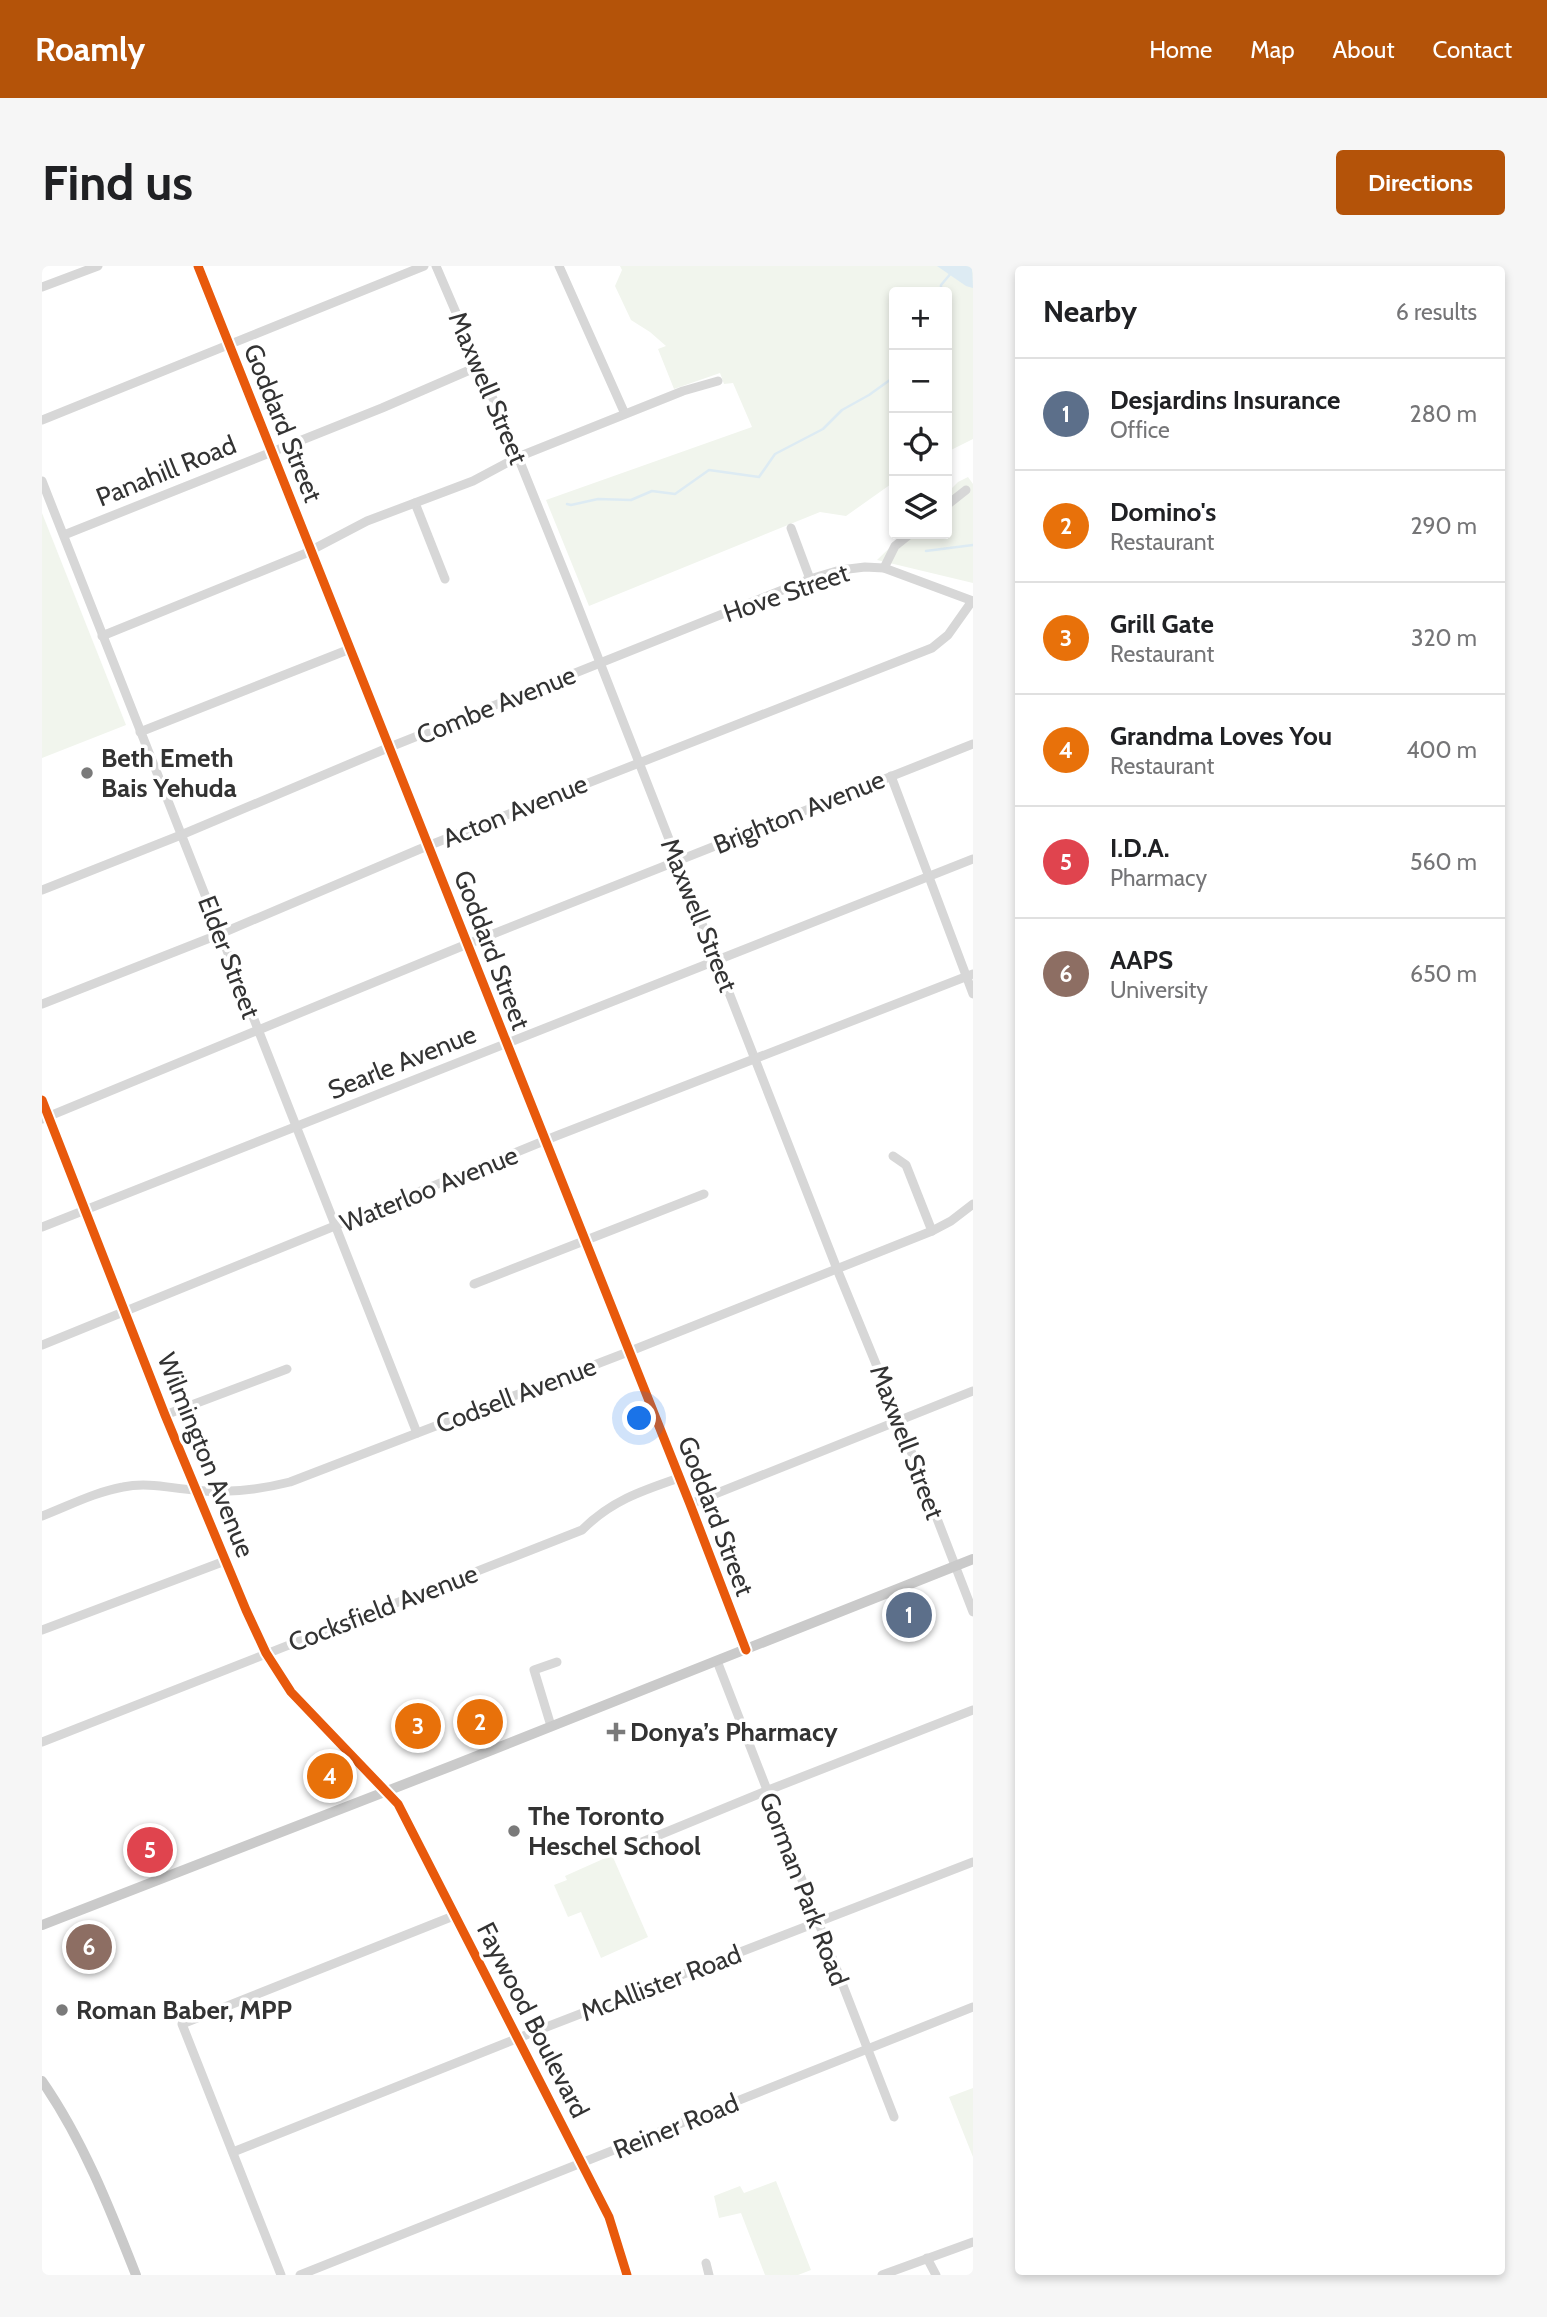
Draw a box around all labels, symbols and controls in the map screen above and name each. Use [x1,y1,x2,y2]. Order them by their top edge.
text: Roamly [35,29,145,69]
text: Home [1149,35,1212,64]
text: Map [1250,35,1295,64]
text: About [1333,35,1395,64]
text: Contact [1433,35,1512,64]
button: Directions [1336,150,1505,215]
text: Find us [42,153,193,212]
map controls [889,287,952,539]
button: + [889,287,952,350]
text: Nearby [1043,293,1137,330]
text: 6 results [1396,298,1477,326]
street label: Maxwell Street [441,307,535,469]
street label: Goddard Street [237,339,329,507]
button: − [889,350,952,413]
text: Desjardins Insurance [1110,384,1340,416]
text: 1 [1062,400,1070,428]
text: 280 m [1410,400,1477,428]
button: locate [889,413,952,476]
text: Office [1110,416,1170,444]
street label: Panahill Road [91,428,241,514]
button: layers [889,476,952,539]
text: Domino's [1110,496,1216,528]
text: 2 [1060,512,1072,540]
text: 290 m [1410,512,1477,540]
text: Restaurant [1110,528,1214,556]
street label: Hove Street [719,557,853,629]
text: Grill Gate [1110,608,1214,640]
text: 3 [1060,624,1072,652]
text: 320 m [1411,624,1477,652]
text: Restaurant [1110,640,1214,668]
street label: Combe Avenue [412,659,580,751]
text: Grandma Loves You [1110,720,1332,752]
text: 4 [1059,736,1073,764]
text: 400 m [1406,736,1477,764]
place label: Beth Emeth Bais Yehuda [101,742,237,804]
text: Restaurant [1110,752,1214,780]
street label: Brighton Avenue [709,763,889,861]
marker: Beth Emeth Bais Yehuda [79,765,95,781]
street label: Acton Avenue [438,767,592,855]
text: I.D.A. [1110,832,1170,864]
street label: Maxwell Street [654,834,744,997]
text: 5 [1060,848,1072,876]
text: 560 m [1410,848,1477,876]
text: Pharmacy [1110,864,1207,892]
street label: Goddard Street [447,866,537,1034]
street label: Elder Street [191,891,267,1023]
text: AAPS [1110,944,1173,976]
text: 6 [1060,960,1072,988]
text: 650 m [1410,960,1477,988]
text: University [1110,976,1208,1004]
street label: Searle Avenue [323,1018,481,1106]
street label: Waterloo Avenue [335,1139,523,1239]
street label: Wilmington Avenue [150,1348,262,1562]
street label: Codsell Avenue [431,1350,601,1440]
street label: Maxwell Street [863,1360,951,1524]
your location [622,1401,656,1435]
street label: Goddard Street [671,1432,761,1600]
street label: Cocksfield Avenue [284,1557,482,1659]
pin: 1 [886,1589,932,1641]
pin: 2 [457,1696,503,1748]
pin: 3 [395,1700,441,1752]
place label: Donya’s Pharmacy [630,1716,838,1748]
marker: Donya’s Pharmacy [608,1724,624,1740]
pin: 4 [307,1750,353,1802]
street label: Gorman Park Road [752,1788,856,1990]
place label: The Toronto Heschel School [528,1800,701,1862]
marker: The Toronto Heschel School [506,1823,522,1839]
pin: 5 [127,1824,173,1876]
street label: Faywood Boulevard [470,1917,596,2123]
pin: 6 [66,1921,112,1973]
street label: McAllister Road [576,1938,746,2028]
place label: Roman Baber, MPP [76,1994,292,2026]
marker: Roman Baber, MPP [54,2002,70,2018]
street label: Reiner Road [609,2086,743,2166]

